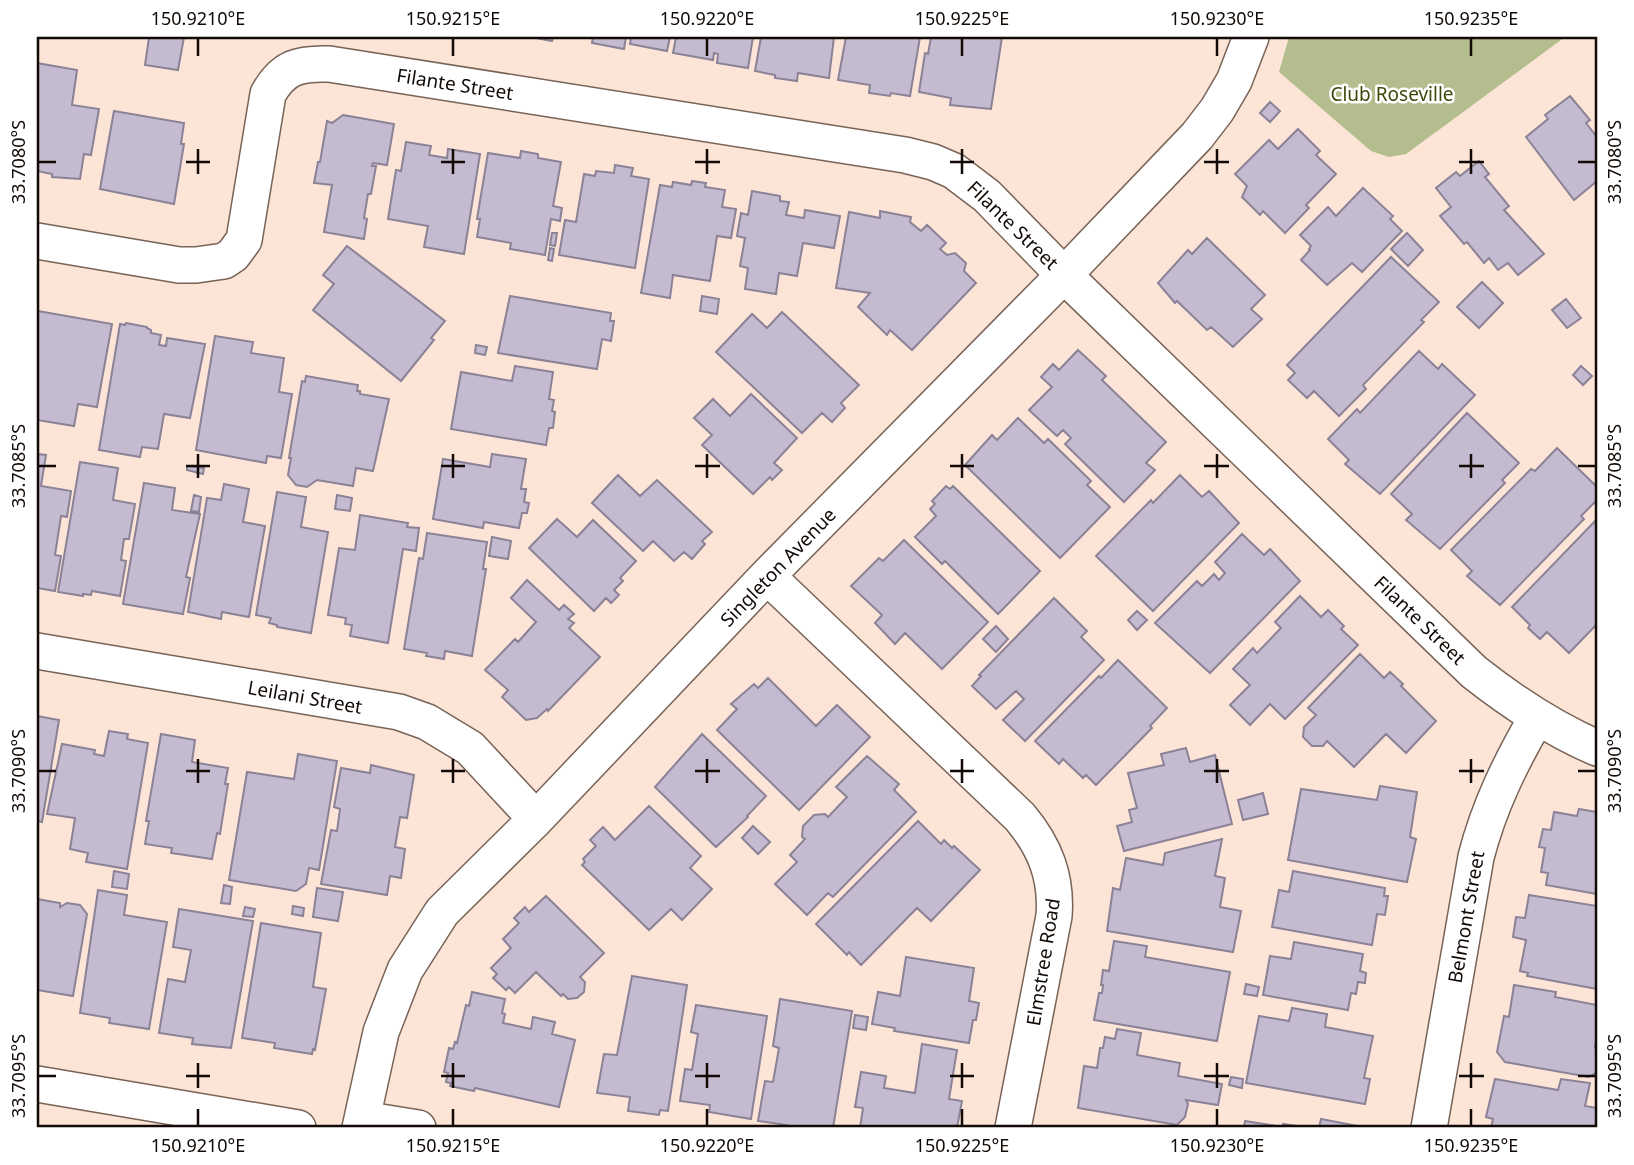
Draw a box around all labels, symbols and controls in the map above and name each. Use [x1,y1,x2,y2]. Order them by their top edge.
text: 150.9210°E [151,6,245,30]
text: 150.9215°E [406,6,500,30]
text: 150.9220°E [660,6,754,30]
text: 150.9225°E [915,6,1009,30]
text: 150.9230°E [1170,6,1264,30]
text: 150.9235°E [1424,6,1518,30]
street label: Filante Street [395,62,515,106]
park label: Club Roseville [1330,81,1454,107]
text: 33.7080°S [6,120,30,204]
text: 33.7080°S [1602,120,1626,204]
street label: Filante Street [962,175,1064,275]
text: 33.7085°S [6,424,30,508]
text: 33.7085°S [1602,424,1626,508]
street label: Singleton Avenue [714,502,842,632]
street label: Filante Street [1369,570,1471,670]
street label: Leilani Street [246,674,364,720]
text: 33.7090°S [6,729,30,813]
text: 33.7090°S [1602,729,1626,813]
street label: Belmont Street [1442,849,1490,985]
street label: Elmstree Road [1020,896,1066,1028]
text: 33.7095°S [6,1034,30,1118]
text: 33.7095°S [1602,1034,1626,1118]
text: 150.9210°E [151,1133,245,1157]
text: 150.9215°E [406,1133,500,1157]
text: 150.9220°E [660,1133,754,1157]
text: 150.9225°E [915,1133,1009,1157]
text: 150.9230°E [1170,1133,1264,1157]
text: 150.9235°E [1424,1133,1518,1157]

